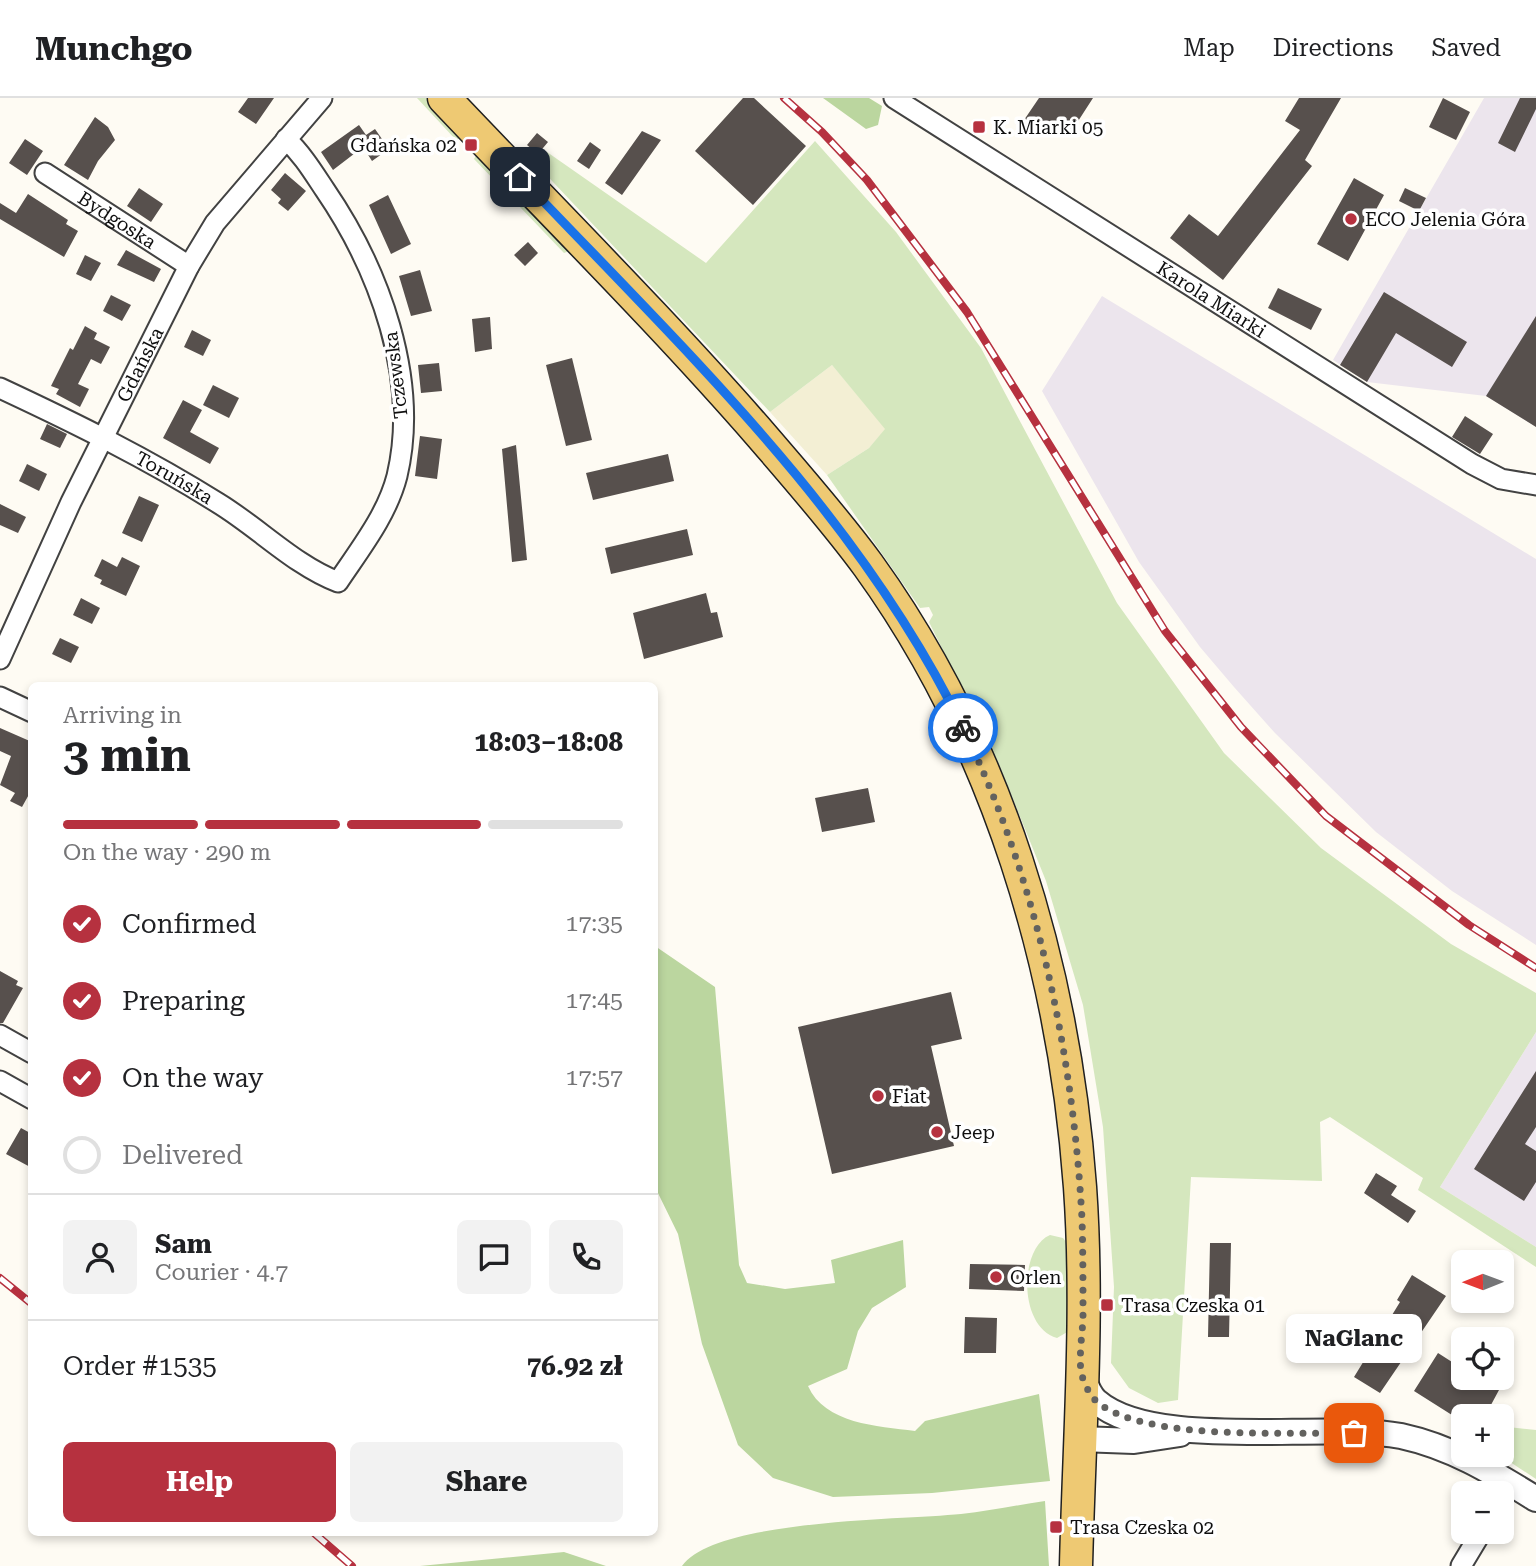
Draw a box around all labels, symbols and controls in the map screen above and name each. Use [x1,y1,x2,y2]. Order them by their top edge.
text: Munchgo [35,29,193,68]
text: Map [1183,34,1235,62]
text: Directions [1273,34,1393,62]
text: Saved [1431,34,1501,62]
place label: K. Miarki 05 [993,116,1103,139]
marker: K. Miarki 05 [971,119,987,135]
place label: Gdańska 02 [350,134,457,157]
marker: Gdańska 02 [463,137,479,153]
pin [490,147,550,207]
icon: home [501,158,539,196]
street label: Bydgoska [74,186,161,254]
place label: ECO Jelenia Góra [1365,208,1526,231]
marker: ECO Jelenia Góra [1343,211,1359,227]
street label: Karola Miarki [1153,256,1270,342]
street label: Gdańska [111,323,168,406]
street label: Tczewska [379,329,413,420]
street label: Toruńska [132,446,218,509]
courier [928,693,998,763]
text: Arriving in [63,702,182,729]
icon: bike [944,709,982,747]
text: 18:03–18:08 [474,727,623,757]
text: 3 min [63,728,191,782]
text: On the way · 290 m [63,839,271,866]
icon: check [63,905,101,943]
text: Confirmed [122,909,257,939]
text: 17:35 [566,910,623,937]
icon: check [63,982,101,1020]
text: Preparing [122,986,245,1016]
text: 17:45 [566,987,623,1014]
icon: check [63,1059,101,1097]
text: On the way [122,1063,263,1093]
text: 17:57 [566,1064,623,1091]
place label: Fiat [892,1085,927,1108]
marker: Fiat [870,1088,886,1104]
place label: Jeep [951,1121,995,1144]
marker: Jeep [929,1124,945,1140]
text: Delivered [122,1140,243,1170]
button: person [63,1220,137,1294]
button: chat [457,1220,531,1294]
button: phone [549,1220,623,1294]
text: Sam [155,1229,212,1259]
north arrow [1451,1250,1514,1312]
map controls [1451,1250,1514,1544]
text: Courier · 4.7 [155,1259,288,1286]
place label: Orlen [1010,1266,1061,1289]
marker: Orlen [988,1269,1004,1285]
place label: Trasa Czeska 01 [1121,1294,1265,1317]
marker: Trasa Czeska 01 [1099,1297,1115,1313]
callout: NaGlanc [1286,1314,1422,1363]
text: NaGlanc [1305,1325,1403,1352]
button: locate [1451,1327,1514,1390]
text: Order #1535 [63,1351,217,1381]
text: 76.92 zł [527,1351,623,1381]
pin [1324,1403,1384,1463]
button: + [1451,1404,1514,1467]
icon: bag [1335,1414,1373,1452]
button: Help [63,1442,336,1522]
button: Share [350,1442,623,1522]
button: − [1451,1481,1514,1544]
place label: Trasa Czeska 02 [1070,1516,1214,1539]
marker: Trasa Czeska 02 [1048,1519,1064,1535]

